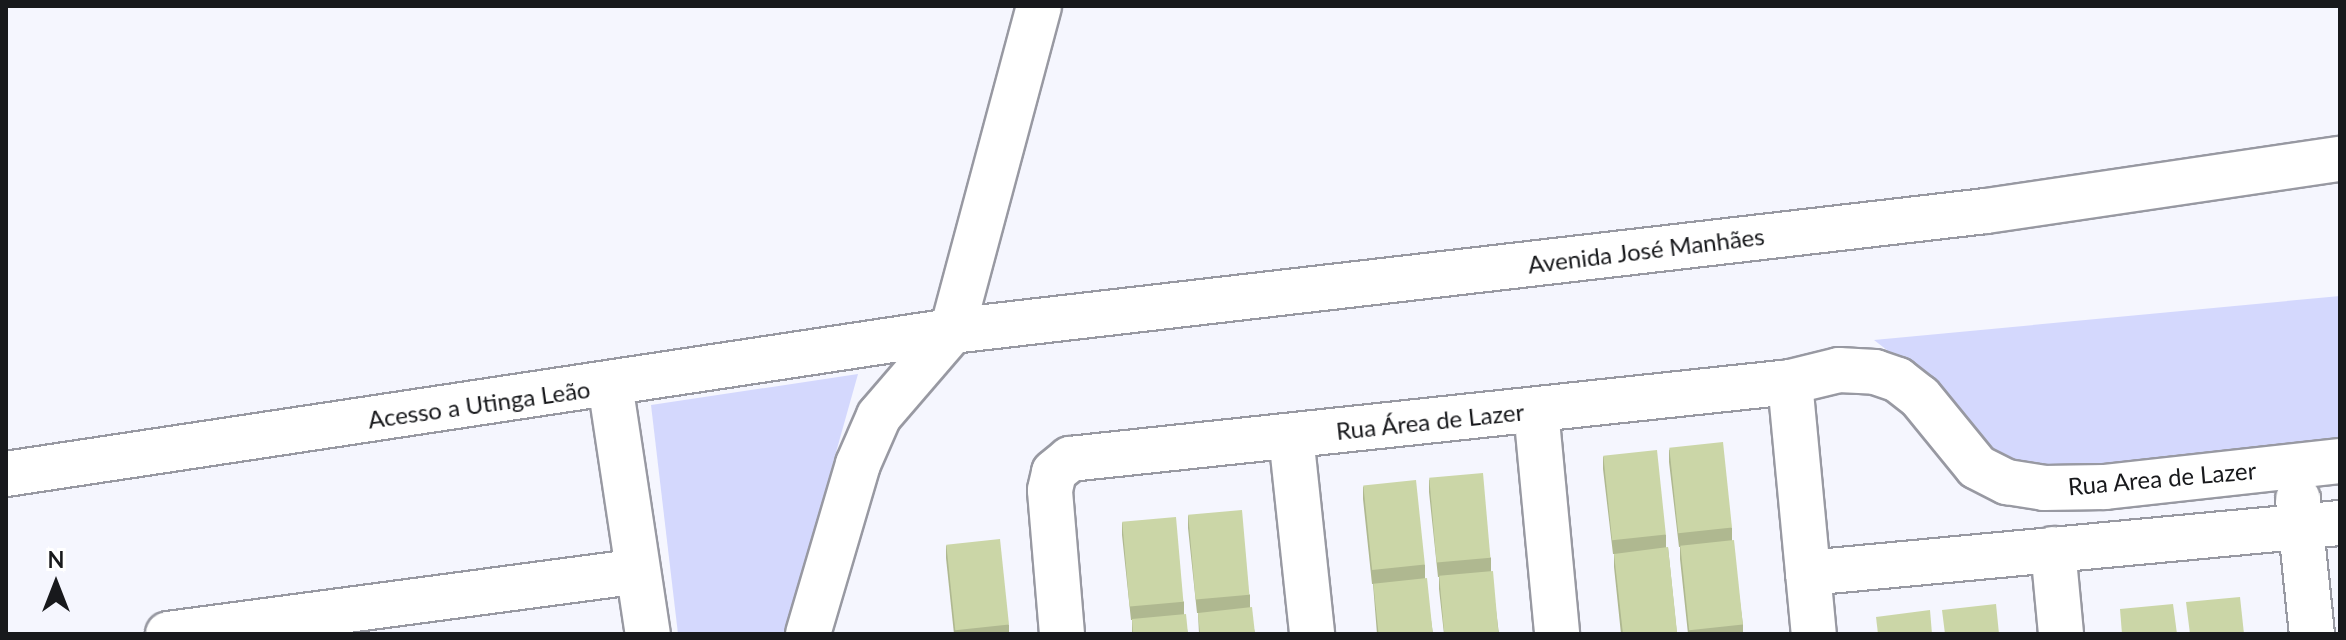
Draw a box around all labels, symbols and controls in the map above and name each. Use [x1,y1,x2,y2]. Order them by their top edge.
street label: Avenida José Manhães [1526,221,1766,279]
street label: Acesso a Utinga Leão [366,374,592,434]
street label: Rua Área de Lazer [1334,397,1526,445]
street label: Rua Area de Lazer [2066,455,2258,501]
north arrow [16,544,96,624]
text: N [48,546,64,573]

